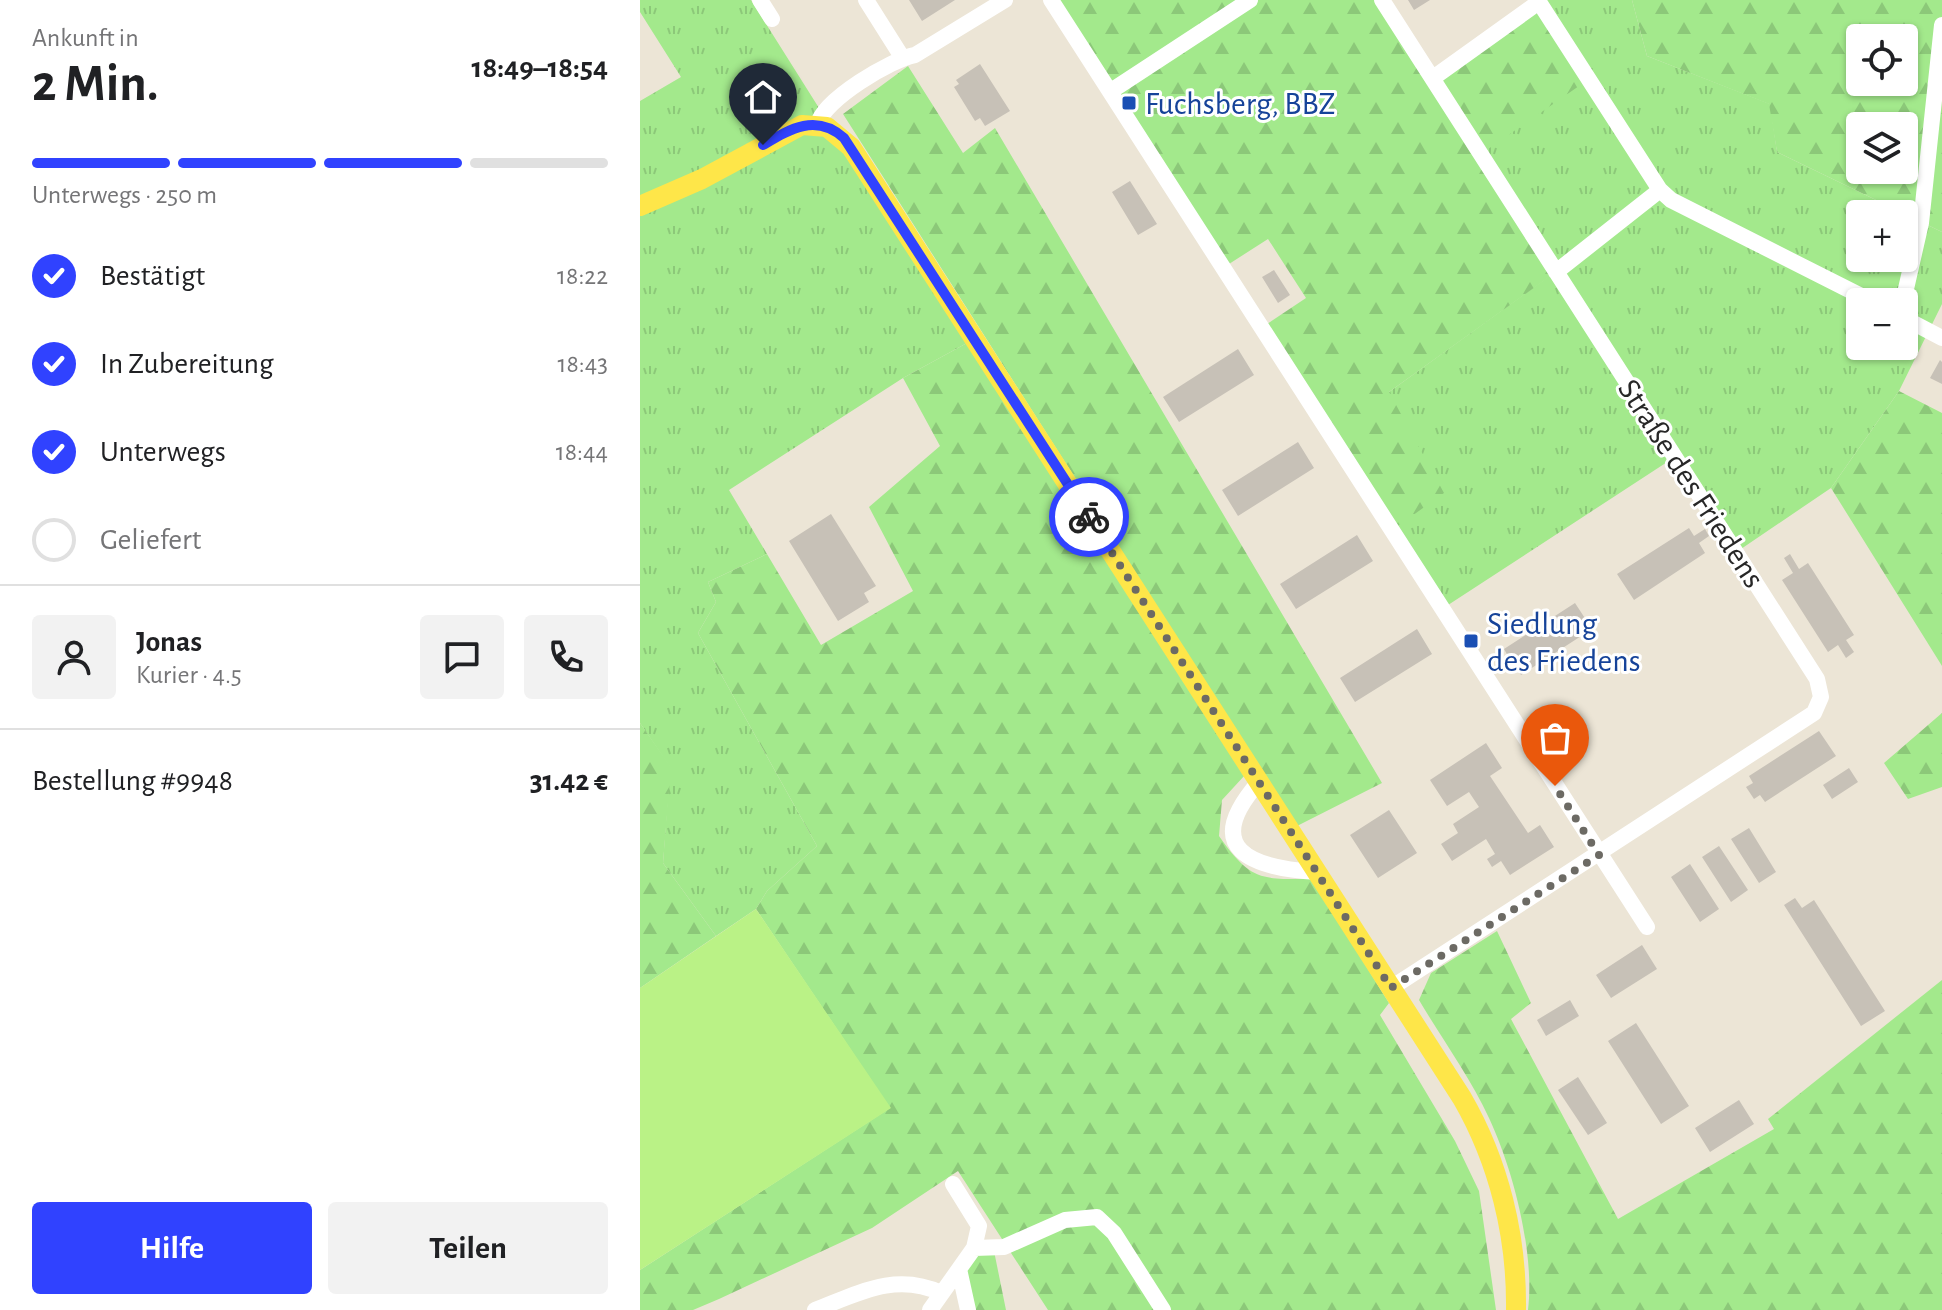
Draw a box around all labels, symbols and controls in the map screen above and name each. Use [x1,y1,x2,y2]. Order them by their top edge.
map controls [1846,24,1918,360]
button: locate [1846,24,1918,96]
text: Ankunft in [32,25,139,51]
text: 18:49–18:54 [472,53,608,83]
text: 2 Min. [32,58,159,110]
pin [729,63,797,145]
icon: home [741,75,785,119]
place label: Fuchsberg, BBZ [1145,88,1335,120]
marker: Fuchsberg, BBZ [1120,94,1138,112]
button: layers [1846,112,1918,184]
text: Unterwegs · 250 m [32,182,217,208]
button: + [1846,200,1918,272]
icon: check [32,254,76,298]
text: Bestätigt [100,261,205,291]
text: 18:22 [557,263,608,289]
button: − [1846,288,1918,360]
icon: check [32,342,76,386]
text: In Zubereitung [100,349,274,379]
text: 18:43 [558,351,608,377]
street label: Straße des Friedens [1612,374,1770,594]
icon: check [32,430,76,474]
text: Unterwegs [100,437,226,467]
text: 18:44 [556,439,608,465]
courier [1049,477,1129,557]
icon: bike [1067,495,1111,539]
text: Geliefert [100,525,201,555]
place label: Siedlung des Friedens [1487,608,1641,677]
button: person [32,615,116,699]
button: chat [420,615,504,699]
button: phone [524,615,608,699]
text: Jonas [136,627,202,657]
marker: Siedlung des Friedens [1462,632,1480,650]
text: Kurier · 4.5 [136,662,242,688]
pin [1521,704,1589,786]
icon: bag [1533,716,1577,760]
text: Bestellung #9948 [32,766,233,796]
text: 31.42 € [530,766,608,796]
button: Hilfe [32,1202,312,1294]
button: Teilen [328,1202,608,1294]

